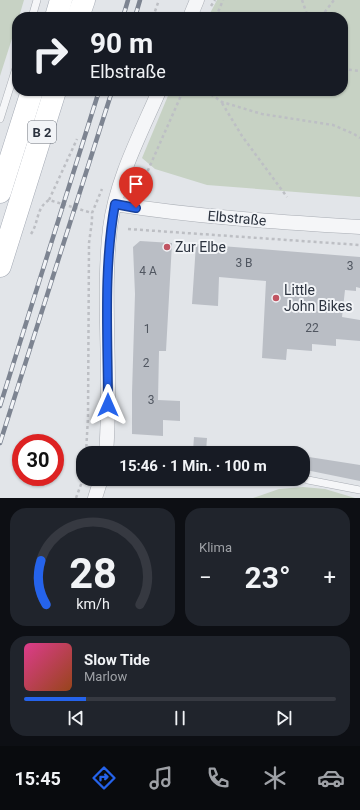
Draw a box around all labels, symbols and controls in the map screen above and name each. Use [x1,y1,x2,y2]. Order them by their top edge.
text: 90 m [90,27,153,60]
icon: right [24,28,76,80]
text: Elbstraße [90,61,166,82]
road number: B 2 [28,121,56,143]
pin [119,167,153,208]
icon: arrive [125,173,147,195]
street label: Elbstraße [207,207,267,229]
place label: Zur Elbe [175,239,226,255]
marker: Zur Elbe [162,242,172,252]
house number: 3 B [235,256,253,270]
house number: 3 [347,259,353,273]
house number: 4 A [139,264,157,278]
place label: Little John Bikes [284,282,352,314]
marker: Little John Bikes [271,293,281,303]
house number: 22 [305,321,319,335]
house number: 1 [144,322,150,336]
house number: 2 [143,356,150,370]
position arrow [87,384,129,426]
house number: 3 [148,393,154,407]
speed limit sign: 30 [12,434,64,486]
text: 15:46 · 1 Min. · 100 m [119,457,267,475]
text: Klima [199,540,232,555]
text: 28 [69,549,116,598]
text: 23° [244,560,291,595]
text: − [199,565,212,590]
text: + [324,565,336,590]
text: km/h [76,596,109,612]
text: Slow Tide [84,651,150,669]
text: Marlow [84,669,127,684]
icon: previous [65,707,87,729]
icon: pause [169,707,191,729]
icon: next [273,707,295,729]
icon: directions [90,764,118,792]
icon: music [147,764,175,792]
icon: phone [204,764,232,792]
icon: climate [261,764,289,792]
icon: car [317,764,345,792]
text: 15:45 [14,768,61,789]

